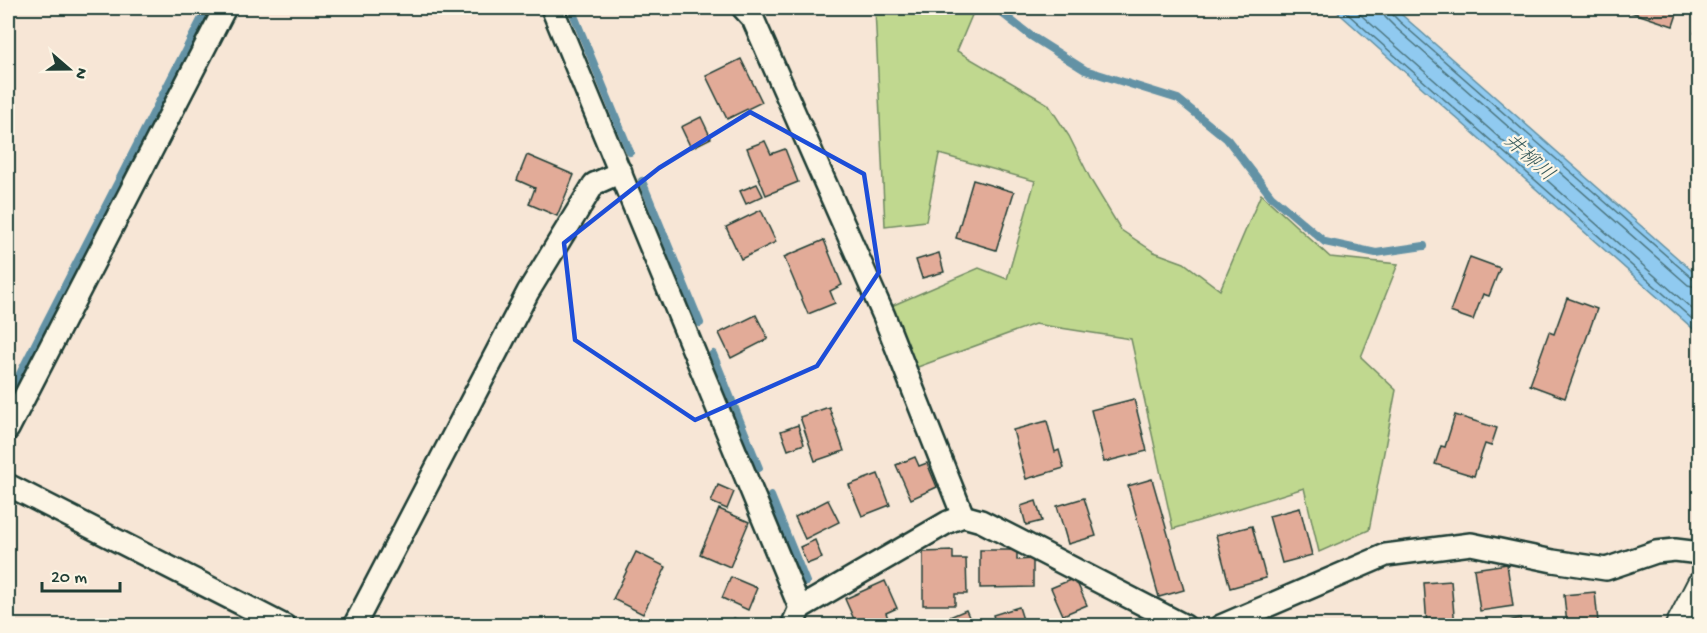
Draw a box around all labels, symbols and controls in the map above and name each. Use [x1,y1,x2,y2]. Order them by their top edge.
north arrow [39,39,99,99]
text: N [69,65,91,82]
water label: 井柳川 [1498,129,1559,188]
scale bar [42,555,120,593]
text: 20 m [51,568,87,589]

